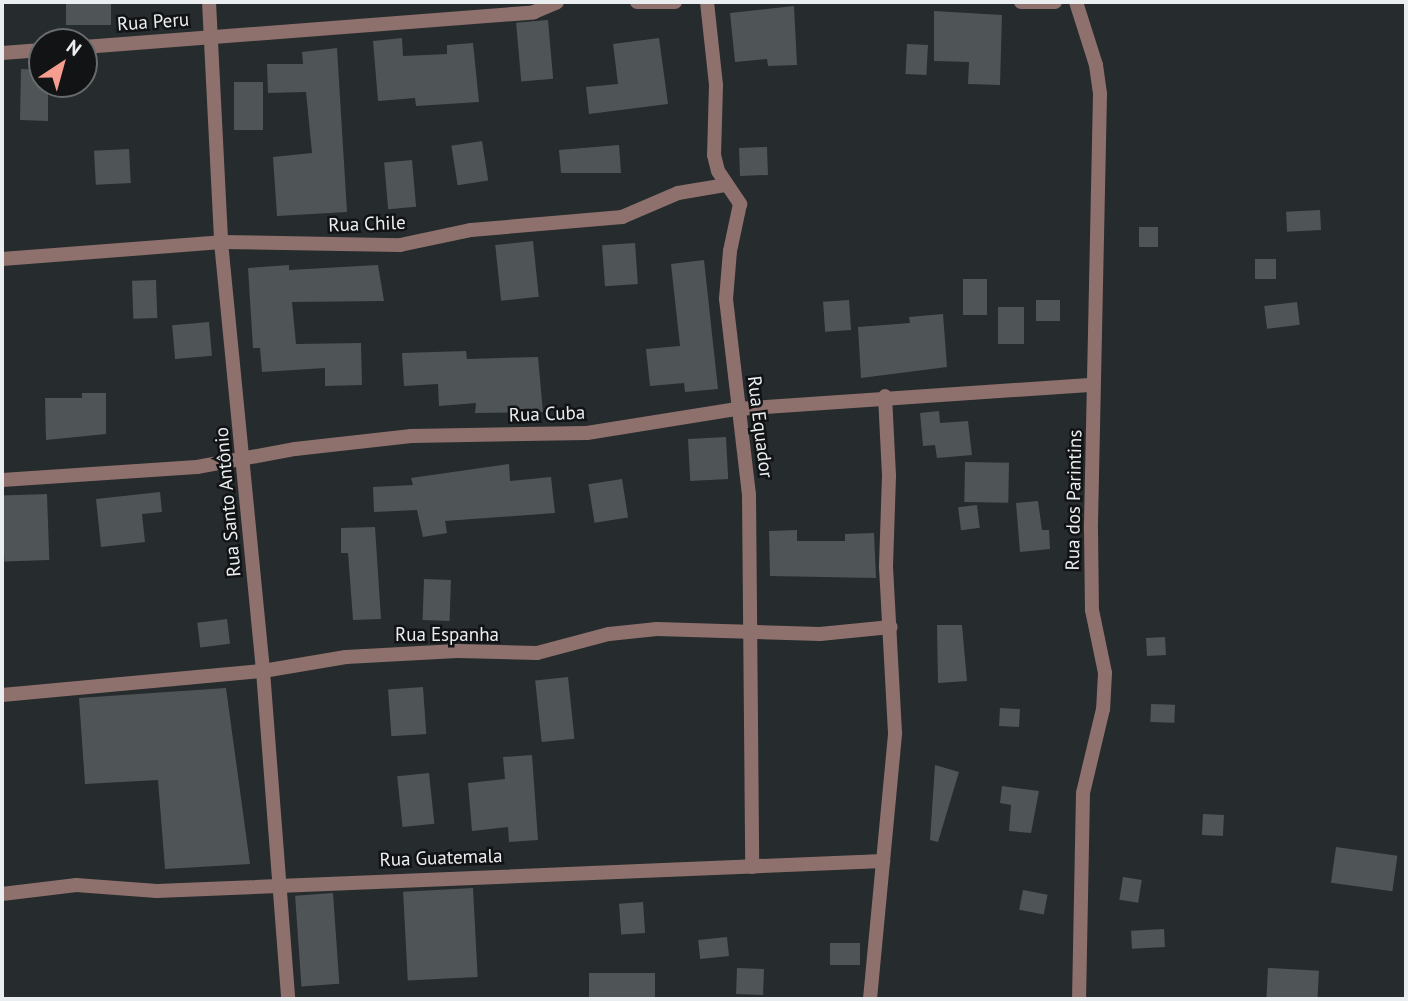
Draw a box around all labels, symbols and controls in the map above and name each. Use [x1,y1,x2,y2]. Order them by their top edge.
street label: Rua Peru [116,8,190,36]
north arrow [28,28,98,98]
text: N [62,34,86,61]
street label: Rua Chile [328,211,406,237]
street label: Rua Equador [742,375,778,479]
street label: Rua Cuba [508,401,586,427]
street label: Rua Santo Antônio [210,426,246,578]
street label: Rua dos Parintins [1061,430,1087,570]
street label: Rua Espanha [395,624,499,646]
street label: Rua Guatemala [379,844,503,872]

